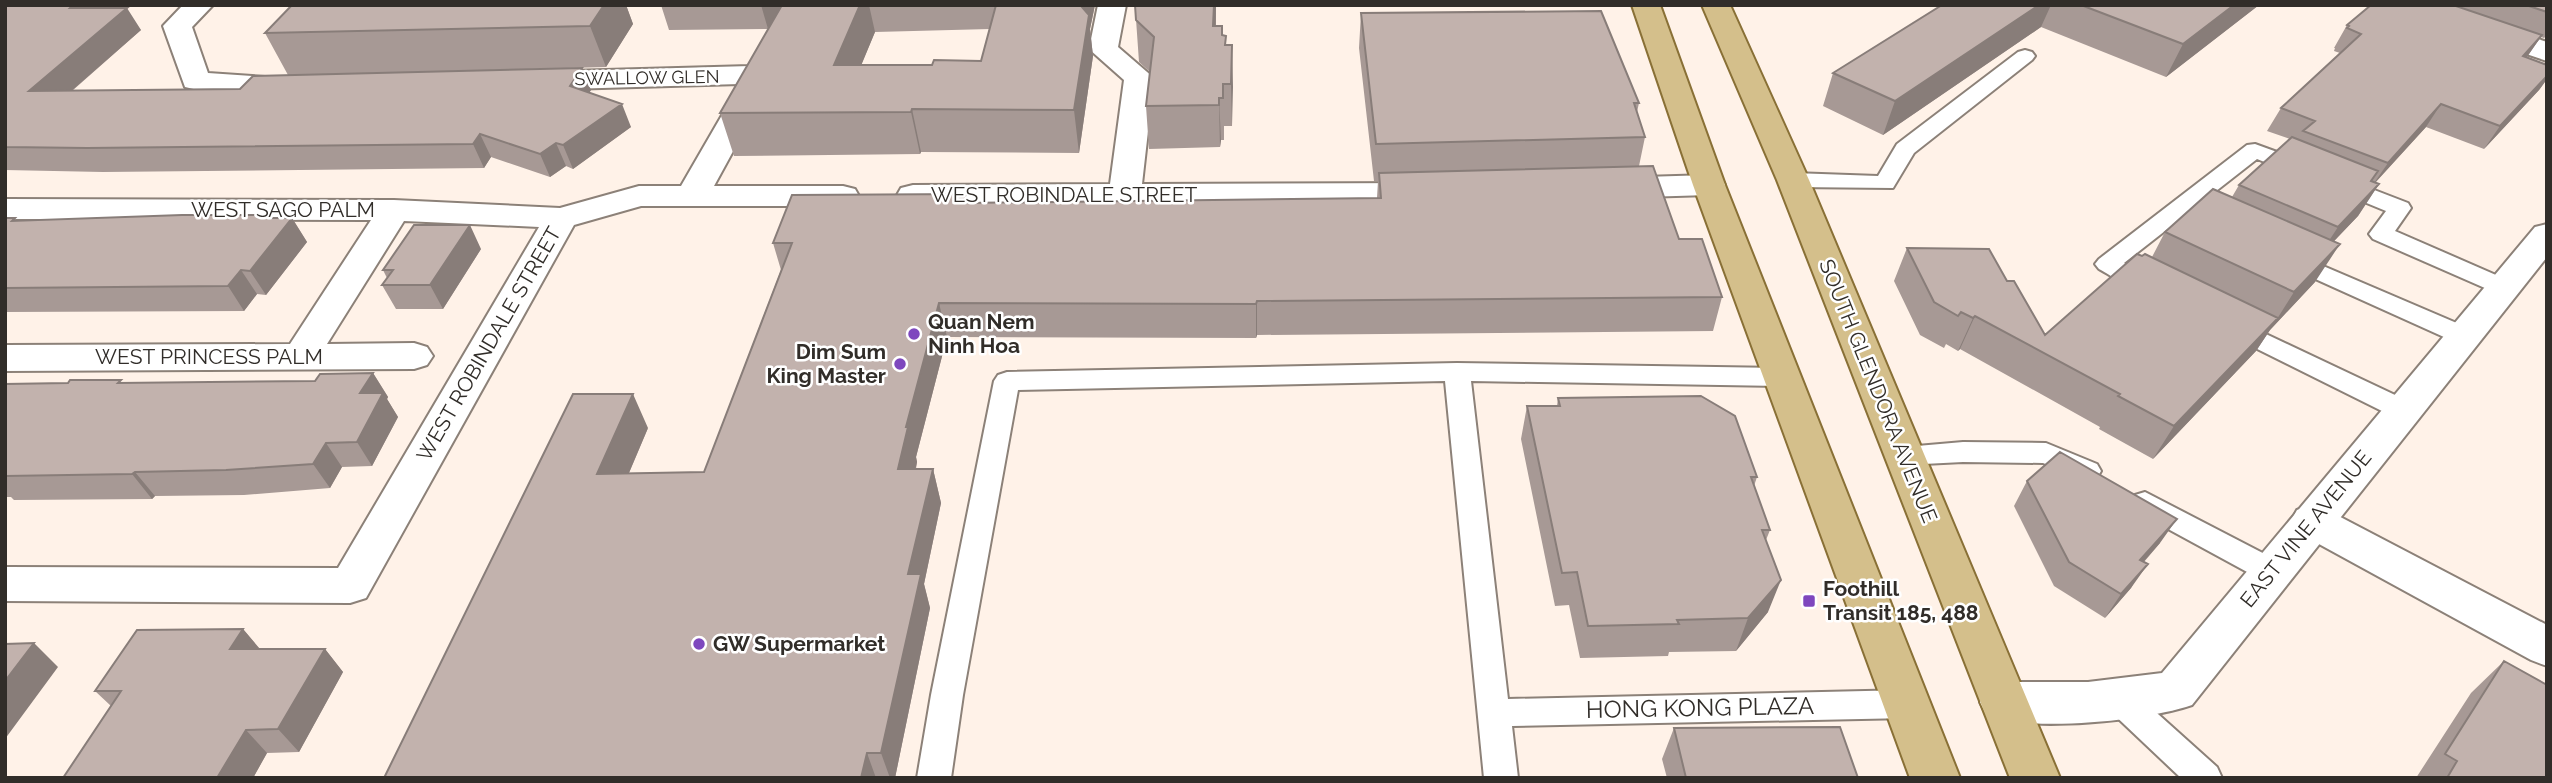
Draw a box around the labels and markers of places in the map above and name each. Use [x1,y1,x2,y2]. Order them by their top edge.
place label: Quan Nem Ninh Hoa [928,309,1035,358]
marker: Quan Nem Ninh Hoa [906,326,922,342]
place label: Dim Sum King Master [767,339,886,388]
marker: Dim Sum King Master [892,356,908,372]
place label: Foothill Transit 185, 488 [1823,576,1979,625]
marker: Foothill Transit 185, 488 [1801,593,1817,609]
place label: GW Supermarket [713,631,885,656]
marker: GW Supermarket [691,636,707,652]

